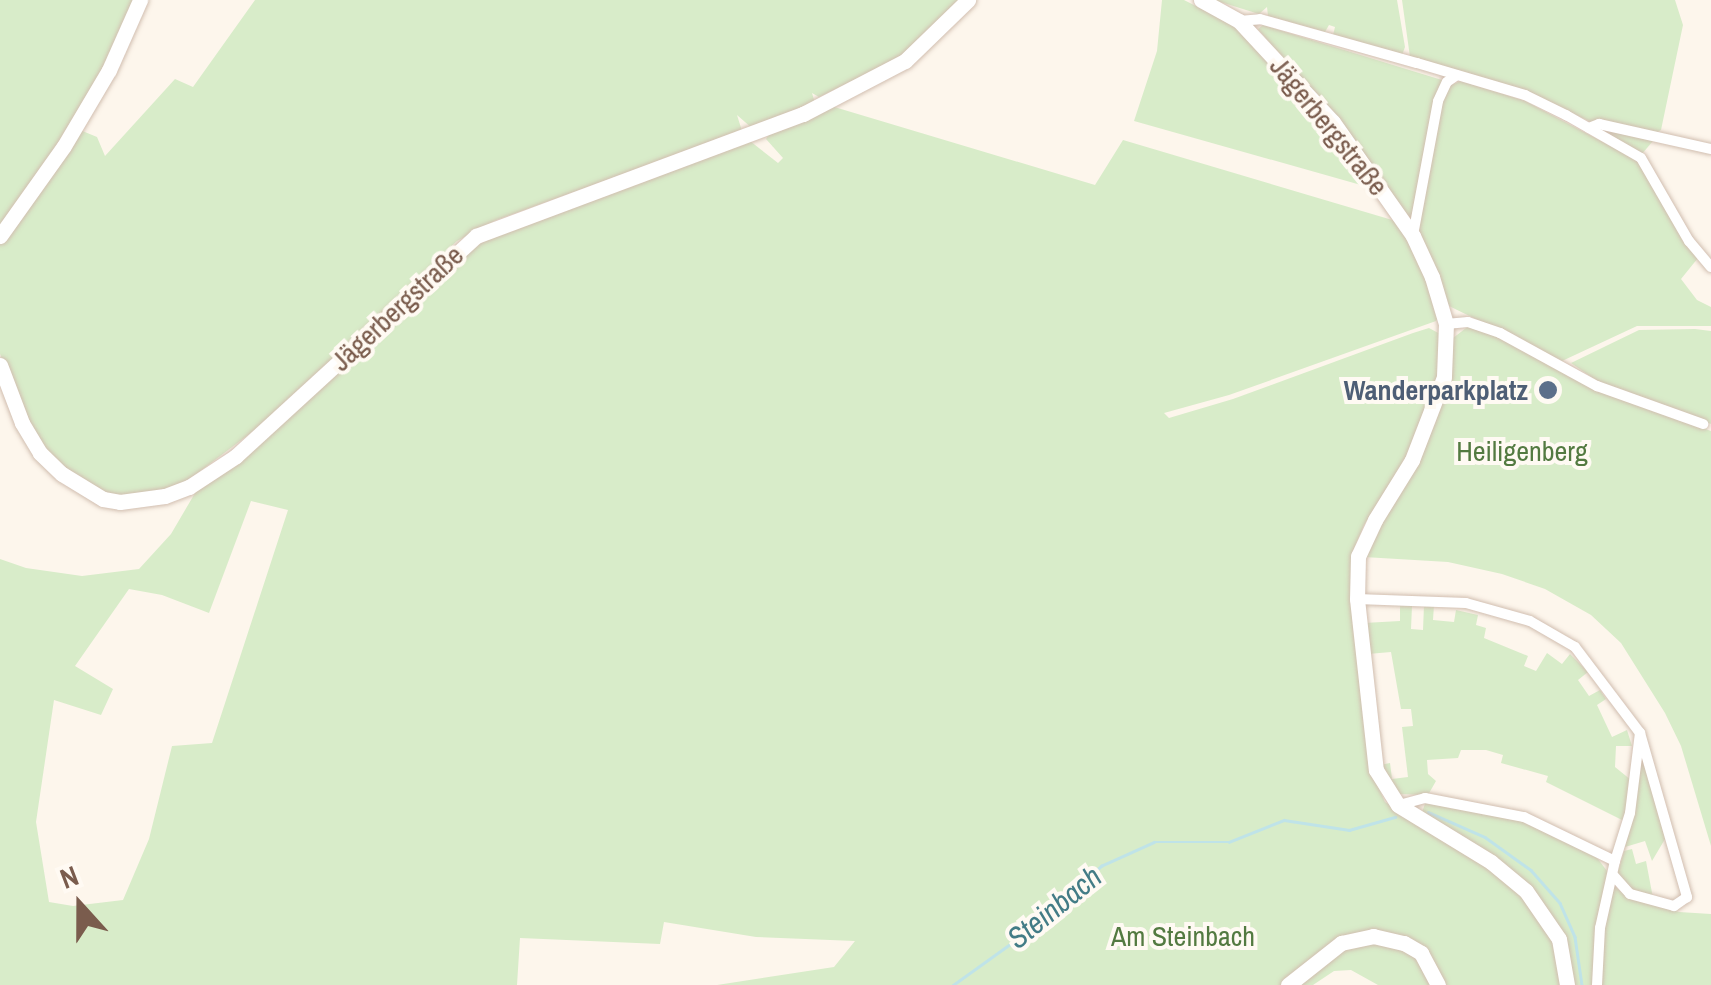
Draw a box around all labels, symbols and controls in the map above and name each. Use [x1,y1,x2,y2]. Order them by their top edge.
street label: Jägerbergstraße [1263,50,1395,202]
street label: Jägerbergstraße [324,238,470,378]
place label: Wanderparkplatz [1344,373,1528,407]
marker: Wanderparkplatz [1537,379,1559,401]
park label: Heiligenberg [1456,434,1588,468]
north arrow [30,855,130,955]
text: N [55,856,84,898]
water label: Steinbach [1000,858,1108,956]
park label: Am Steinbach [1111,919,1255,953]

